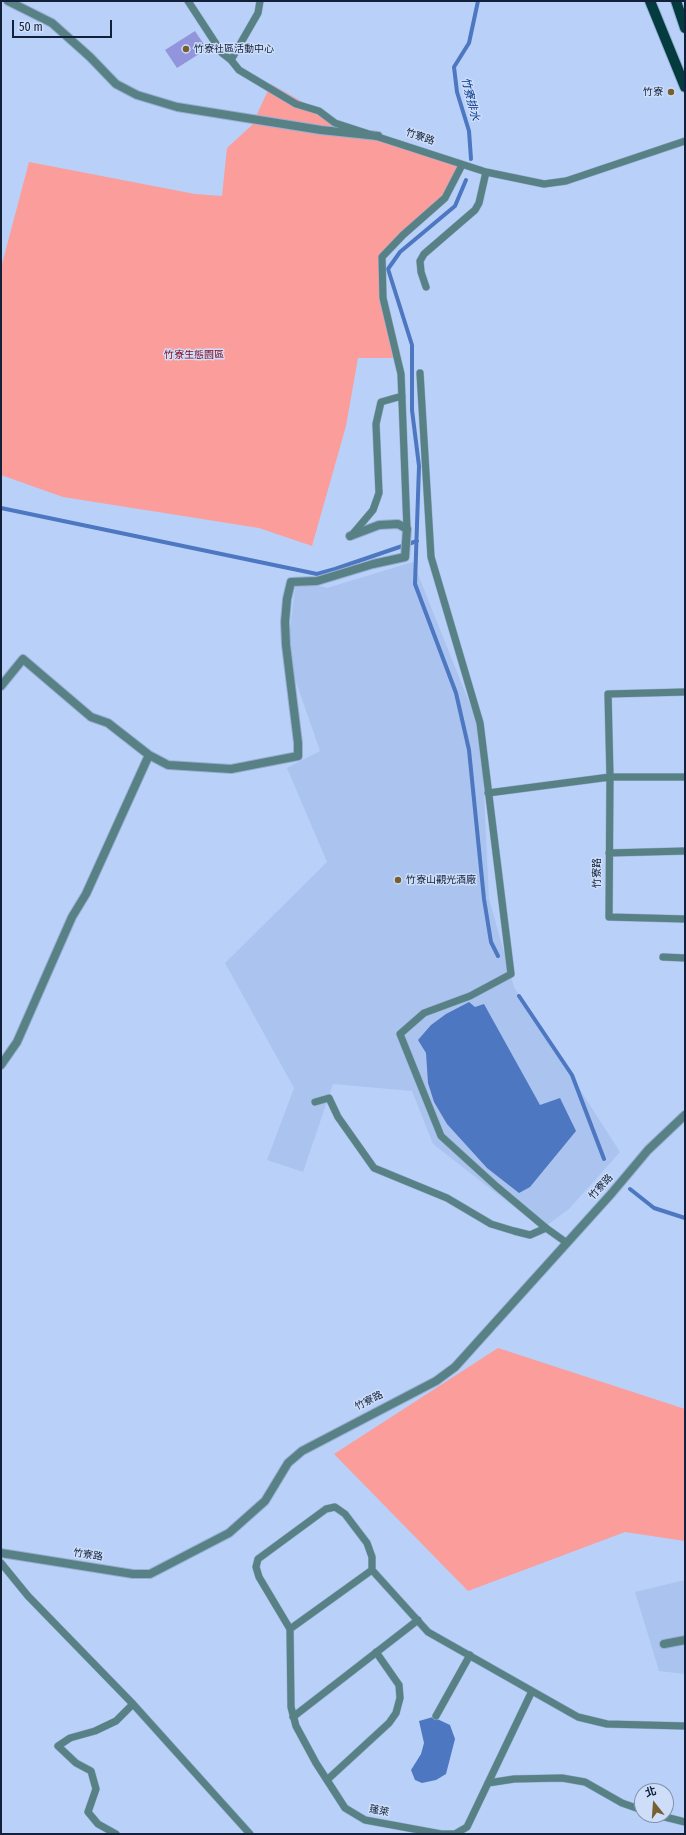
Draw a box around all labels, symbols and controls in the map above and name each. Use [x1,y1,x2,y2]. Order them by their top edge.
scale bar [14,12,114,38]
text: 50 m [19,20,43,34]
place label: 竹寮社區活動中心 [194,43,274,55]
marker: 竹寮社區活動中心 [181,44,191,54]
water label: 竹寮排水 [458,76,482,122]
place label: 竹寮 [643,86,663,98]
marker: 竹寮 [666,87,676,97]
street label: 竹寮路 [404,126,436,148]
park label: 竹寮生態園區 [164,349,224,361]
street label: 竹寮路 [591,858,603,888]
place label: 竹寮山觀光酒廠 [406,874,476,886]
marker: 竹寮山觀光酒廠 [393,875,403,885]
street label: 竹寮路 [587,1172,615,1202]
street label: 竹寮路 [353,1389,385,1413]
street label: 竹寮路 [72,1547,104,1563]
north arrow [634,1783,674,1823]
text: 北 [643,1784,658,1800]
street label: 蓬萊 [368,1803,390,1819]

